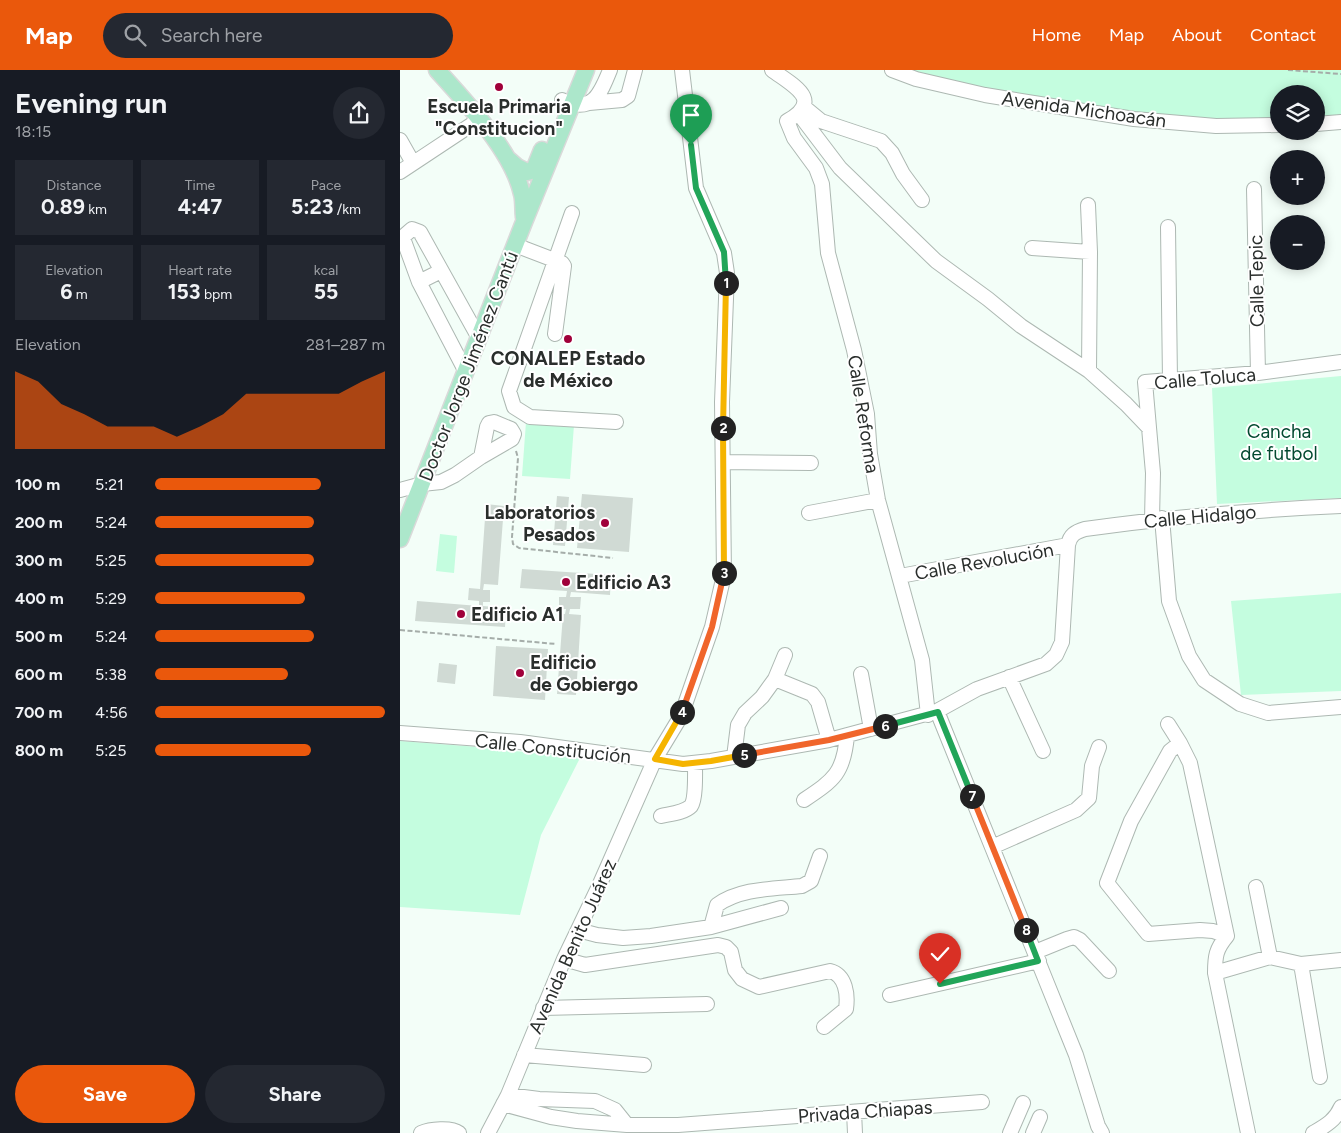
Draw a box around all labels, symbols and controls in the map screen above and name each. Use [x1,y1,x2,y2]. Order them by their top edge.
search box [103,13,453,58]
text: Map [25,21,73,50]
icon: search [121,21,149,49]
text: Search here [161,24,262,47]
text: Home [1032,24,1081,46]
text: Map [1109,24,1144,46]
text: About [1172,24,1222,46]
text: Contact [1250,24,1316,46]
marker: Escuela Primaria "Constitucion" [493,81,505,93]
map controls [1270,85,1325,270]
button: layers [1270,85,1325,140]
text: Evening run [15,86,167,120]
button: share [333,87,385,139]
street label: Avenida Michoacán [1000,87,1168,132]
pin [670,94,712,145]
place label: Escuela Primaria "Constitucion" [427,95,571,140]
icon: arrive [677,101,705,129]
text: 18:15 [15,122,51,141]
button: + [1270,150,1325,205]
text: Distance [47,177,101,194]
text: Time [185,177,215,194]
text: Pace [311,177,341,194]
text: 0.89 [41,194,85,219]
text: 4:47 [178,194,222,219]
text: 5:23 [291,194,333,219]
text: km [85,201,107,218]
text: /km [333,201,361,218]
button: − [1270,215,1325,270]
street label: Calle Tepic [1244,235,1269,327]
street label: Doctor Jorge Jiménez Cantú [414,248,523,484]
text: Elevation [45,262,103,279]
text: Heart rate [168,262,232,279]
text: kcal [314,262,338,279]
pin: 1 [714,270,738,296]
text: 1 [724,275,729,292]
text: 6 [60,279,72,304]
text: 153 [168,279,200,304]
text: 55 [314,279,338,304]
text: m [72,286,88,303]
text: bpm [200,286,232,303]
marker: CONALEP Estado de México [562,333,574,345]
text: Elevation [15,335,81,354]
text: 281–287 m [306,335,385,354]
place label: CONALEP Estado de México [491,347,645,392]
street label: Calle Reforma [843,353,884,475]
street label: Calle Toluca [1153,363,1257,394]
pin: 2 [710,416,736,440]
text: 2 [719,420,728,437]
park label: Cancha de futbol [1240,420,1318,465]
text: 100 m [15,475,60,494]
text: 5:21 [95,475,124,494]
street label: Calle Hidalgo [1143,500,1257,533]
place label: Laboratorios Pesados [484,501,595,546]
text: 200 m [15,513,63,532]
text: 5:24 [95,513,127,532]
marker: Laboratorios Pesados [599,517,611,529]
street label: Calle Revolución [913,538,1055,585]
text: 300 m [15,551,62,570]
text: 5:25 [95,551,126,570]
pin: 3 [712,560,736,586]
text: 3 [721,565,728,582]
place label: Edificio A3 [576,571,671,594]
marker: Edificio A3 [560,576,572,588]
text: 400 m [15,589,64,608]
text: 5:29 [95,589,126,608]
place label: Edificio A1 [471,603,563,626]
marker: Edificio A1 [455,608,467,620]
text: 500 m [15,627,63,646]
text: 5:24 [95,627,127,646]
place label: Edificio de Gobiergo [530,651,638,696]
text: 600 m [15,665,63,684]
text: 5:38 [95,665,127,684]
marker: Edificio de Gobiergo [514,667,526,679]
pin: 4 [670,700,694,724]
text: 700 m [15,703,62,722]
text: 4:56 [95,703,127,722]
text: 4 [678,704,687,721]
pin: 6 [872,714,898,738]
text: 6 [881,718,890,735]
street label: Calle Constitución [474,729,632,768]
text: 800 m [15,741,63,760]
text: 5:25 [95,741,126,760]
pin: 5 [732,742,756,768]
text: 5 [740,747,749,764]
pin: 7 [960,784,984,808]
text: 7 [969,788,976,805]
street label: Avenida Benito Juárez [523,855,621,1037]
pin: 8 [1014,918,1038,942]
text: 8 [1022,922,1031,939]
pin [919,933,961,984]
icon: check [926,940,954,968]
button: Save [15,1065,195,1123]
button: Share [205,1065,385,1123]
street label: Privada Chiapas [797,1095,933,1128]

